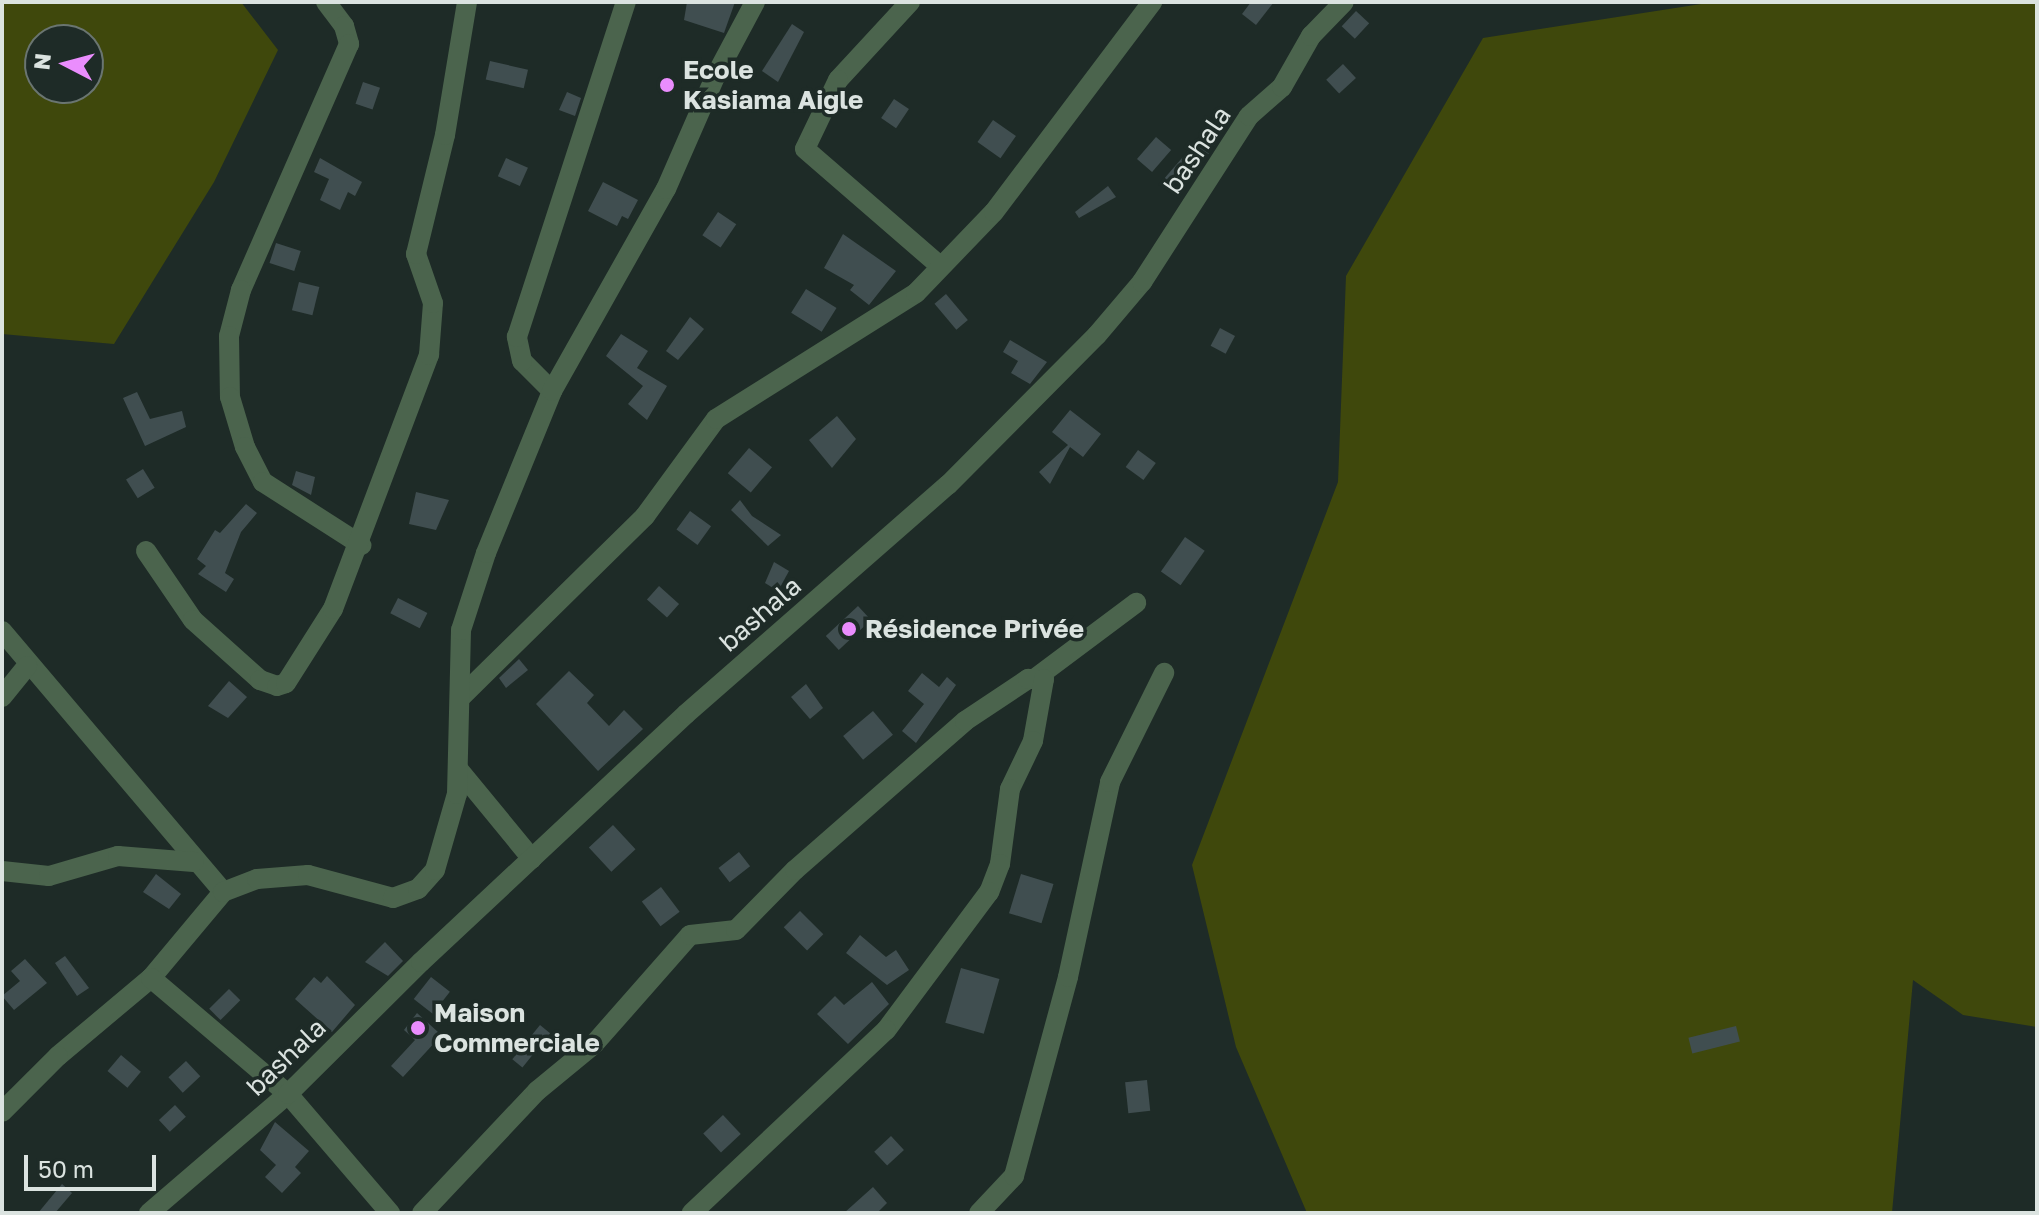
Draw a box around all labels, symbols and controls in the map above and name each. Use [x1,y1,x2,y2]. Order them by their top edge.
north arrow [24,24,104,104]
text: N [27,52,56,71]
place label: Ecole Kasiama Aigle [683,54,863,116]
marker: Ecole Kasiama Aigle [658,76,676,94]
street label: bashala [1157,101,1237,199]
street label: bashala [713,570,807,658]
place label: Résidence Privée [865,613,1084,645]
marker: Résidence Privée [840,620,858,638]
place label: Maison Commerciale [434,997,600,1058]
street label: bashala [240,1012,332,1102]
marker: Maison Commerciale [409,1019,427,1037]
scale bar [28,1139,160,1189]
text: 50 m [38,1154,94,1183]

